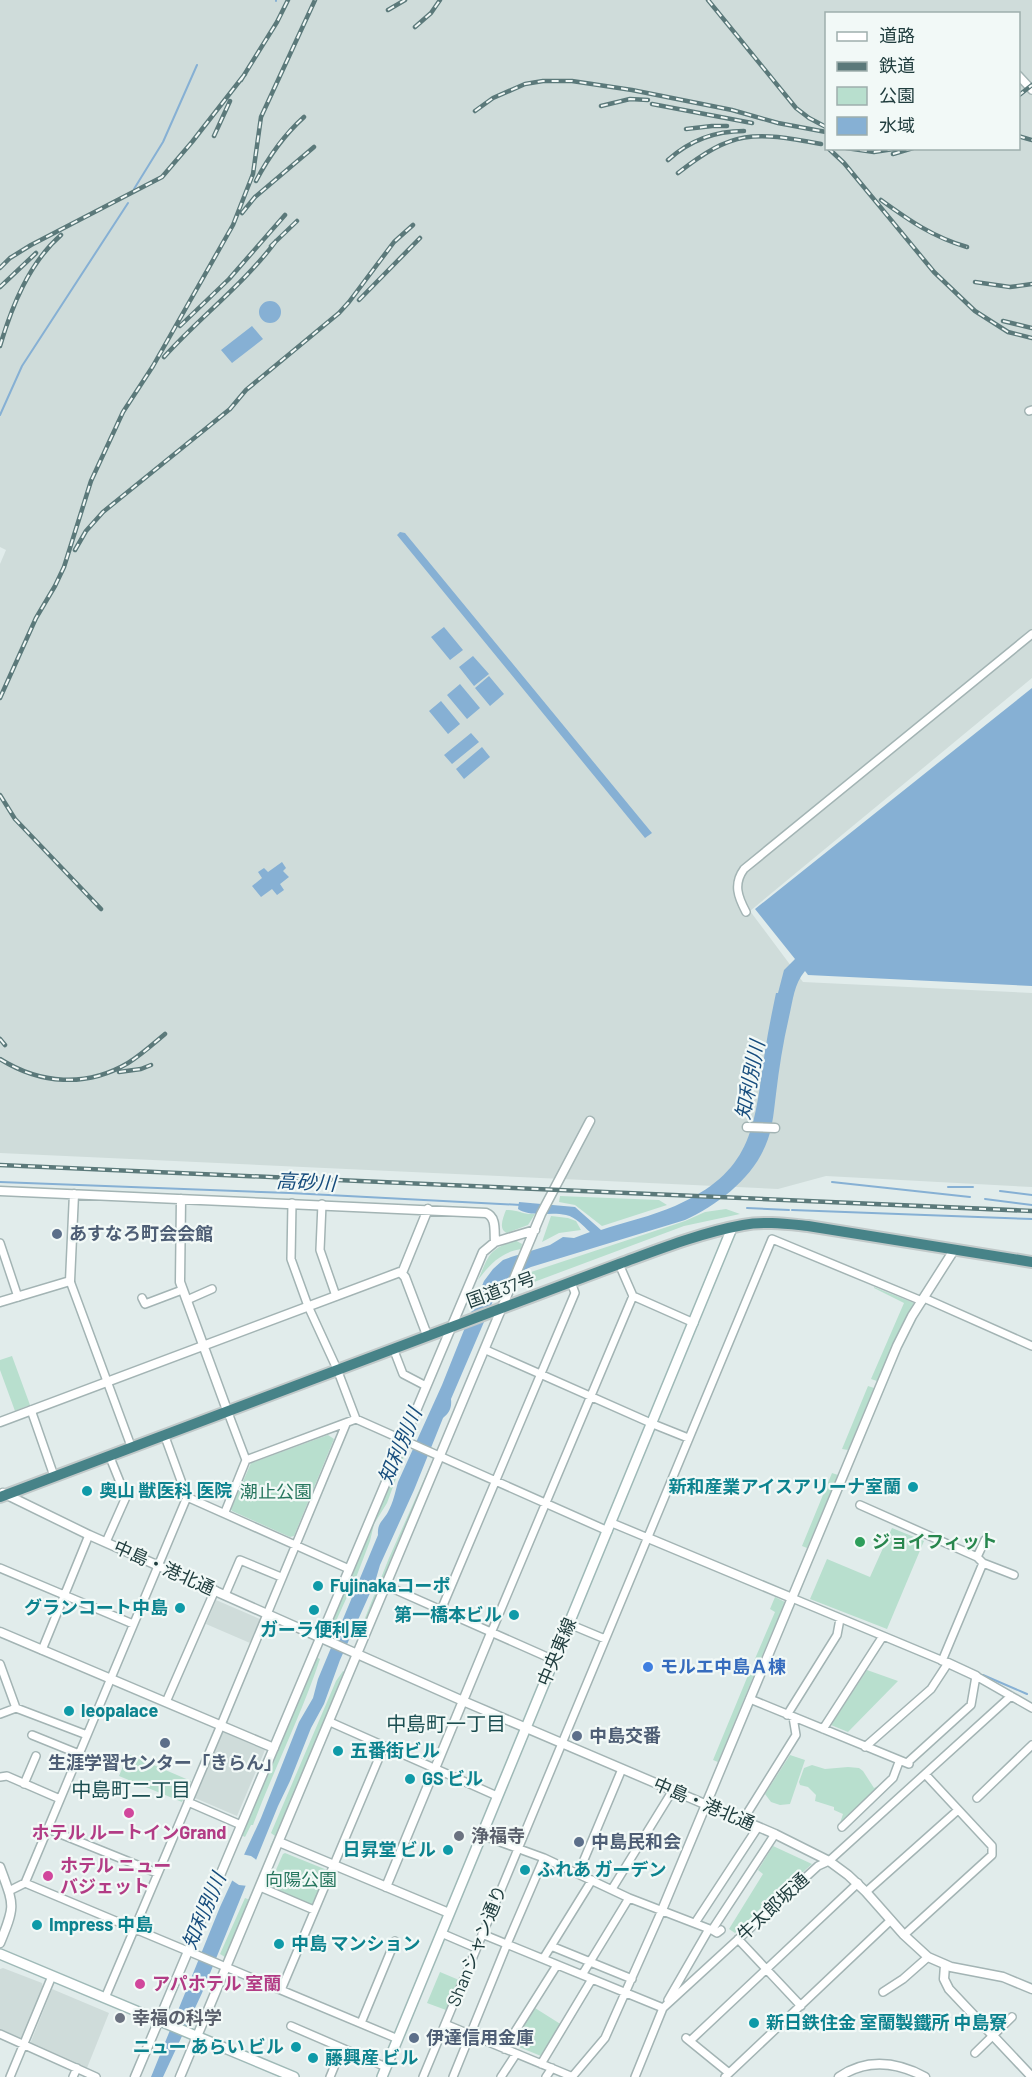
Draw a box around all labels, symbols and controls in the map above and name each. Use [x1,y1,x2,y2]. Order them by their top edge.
legend [825,12,1020,150]
text: 道路 [879,24,915,46]
text: 鉄道 [879,54,915,76]
text: 公園 [879,84,915,106]
text: 水域 [879,114,915,136]
water label: 知利別川 [730,1036,769,1121]
water label: 高砂川 [275,1167,339,1195]
place label: あすなろ町会会館 [69,1222,213,1244]
marker: あすなろ町会会館 [50,1227,64,1241]
street label: 国道37号 [463,1266,538,1312]
water label: 知利別川 [372,1402,427,1487]
place label: 新和産業アイスアリーナ室蘭 [668,1475,901,1497]
place label: 奥山 獣医科 医院 [99,1479,232,1501]
park label: 潮止公園 [240,1480,312,1502]
marker: 新和産業アイスアリーナ室蘭 [906,1480,920,1494]
marker: 奥山 獣医科 医院 [80,1484,94,1498]
place label: ジョイフィット [872,1530,998,1552]
street label: 中島・港北通 [111,1535,218,1599]
marker: ジョイフィット [853,1535,867,1549]
place label: Fujinakaコーポ [330,1574,450,1596]
marker: Fujinakaコーポ [311,1579,325,1593]
place label: グランコート中島 [24,1596,168,1618]
marker: グランコート中島 [173,1601,187,1615]
marker: ガーラ便利屋 [307,1603,321,1617]
place label: 第一橋本ビル [394,1603,502,1625]
marker: 第一橋本ビル [507,1608,521,1622]
street label: 中央東線 [532,1614,580,1689]
place label: ガーラ便利屋 [260,1618,368,1640]
place label: モルエ中島Ａ棟 [660,1655,786,1677]
marker: モルエ中島Ａ棟 [641,1660,655,1674]
place label: leopalace [81,1699,158,1721]
marker: leopalace [62,1704,76,1718]
district label: 中島町一丁目 [386,1711,506,1735]
place label: 中島交番 [589,1724,661,1746]
marker: 中島交番 [570,1729,584,1743]
marker: 生涯学習センター「きらん」 [158,1736,172,1750]
place label: 五番街ビル [350,1739,440,1761]
marker: 五番街ビル [331,1744,345,1758]
place label: 生涯学習センター「きらん」 [48,1751,282,1773]
place label: GS ビル [422,1767,483,1789]
marker: GS ビル [403,1772,417,1786]
street label: 中島・港北通 [650,1772,758,1834]
district label: 中島町二丁目 [71,1777,191,1801]
marker: ホテル ルートインGrand [122,1806,136,1820]
place label: ホテル ルートインGrand [32,1821,226,1843]
place label: 浄福寺 [471,1824,525,1846]
marker: 浄福寺 [452,1829,466,1843]
place label: 中島民和会 [591,1830,681,1852]
marker: 中島民和会 [572,1835,586,1849]
place label: 日昇堂 ビル [342,1838,436,1860]
marker: 日昇堂 ビル [441,1843,455,1857]
place label: ホテル ニュー バジェット [60,1854,172,1897]
place label: ふれあ ガーデン [537,1858,667,1880]
marker: ふれあ ガーデン [518,1863,532,1877]
water label: 知利別川 [176,1867,231,1952]
park label: 向陽公園 [265,1868,337,1890]
street label: 牛太郎坂通 [732,1868,813,1945]
marker: ホテル ニュー バジェット [41,1869,55,1883]
street label: Shanシャン通り [442,1882,510,2010]
place label: Impress 中島 [49,1913,153,1935]
marker: Impress 中島 [30,1918,44,1932]
place label: 中島 マンション [291,1932,421,1954]
marker: 中島 マンション [272,1937,286,1951]
place label: アパホテル 室蘭 [152,1972,281,1994]
marker: アパホテル 室蘭 [133,1977,147,1991]
place label: 幸福の科学 [132,2006,222,2028]
marker: 幸福の科学 [113,2011,127,2025]
place label: 新日鉄住金 室蘭製鐵所 中島寮 [766,2011,1007,2033]
marker: 新日鉄住金 室蘭製鐵所 中島寮 [747,2016,761,2030]
place label: 伊達信用金庫 [426,2026,534,2048]
marker: 伊達信用金庫 [407,2031,421,2045]
place label: ニュー あらい ビル [133,2035,284,2057]
marker: ニュー あらい ビル [289,2040,303,2054]
place label: 藤興産 ビル [325,2046,419,2068]
marker: 藤興産 ビル [306,2051,320,2065]

